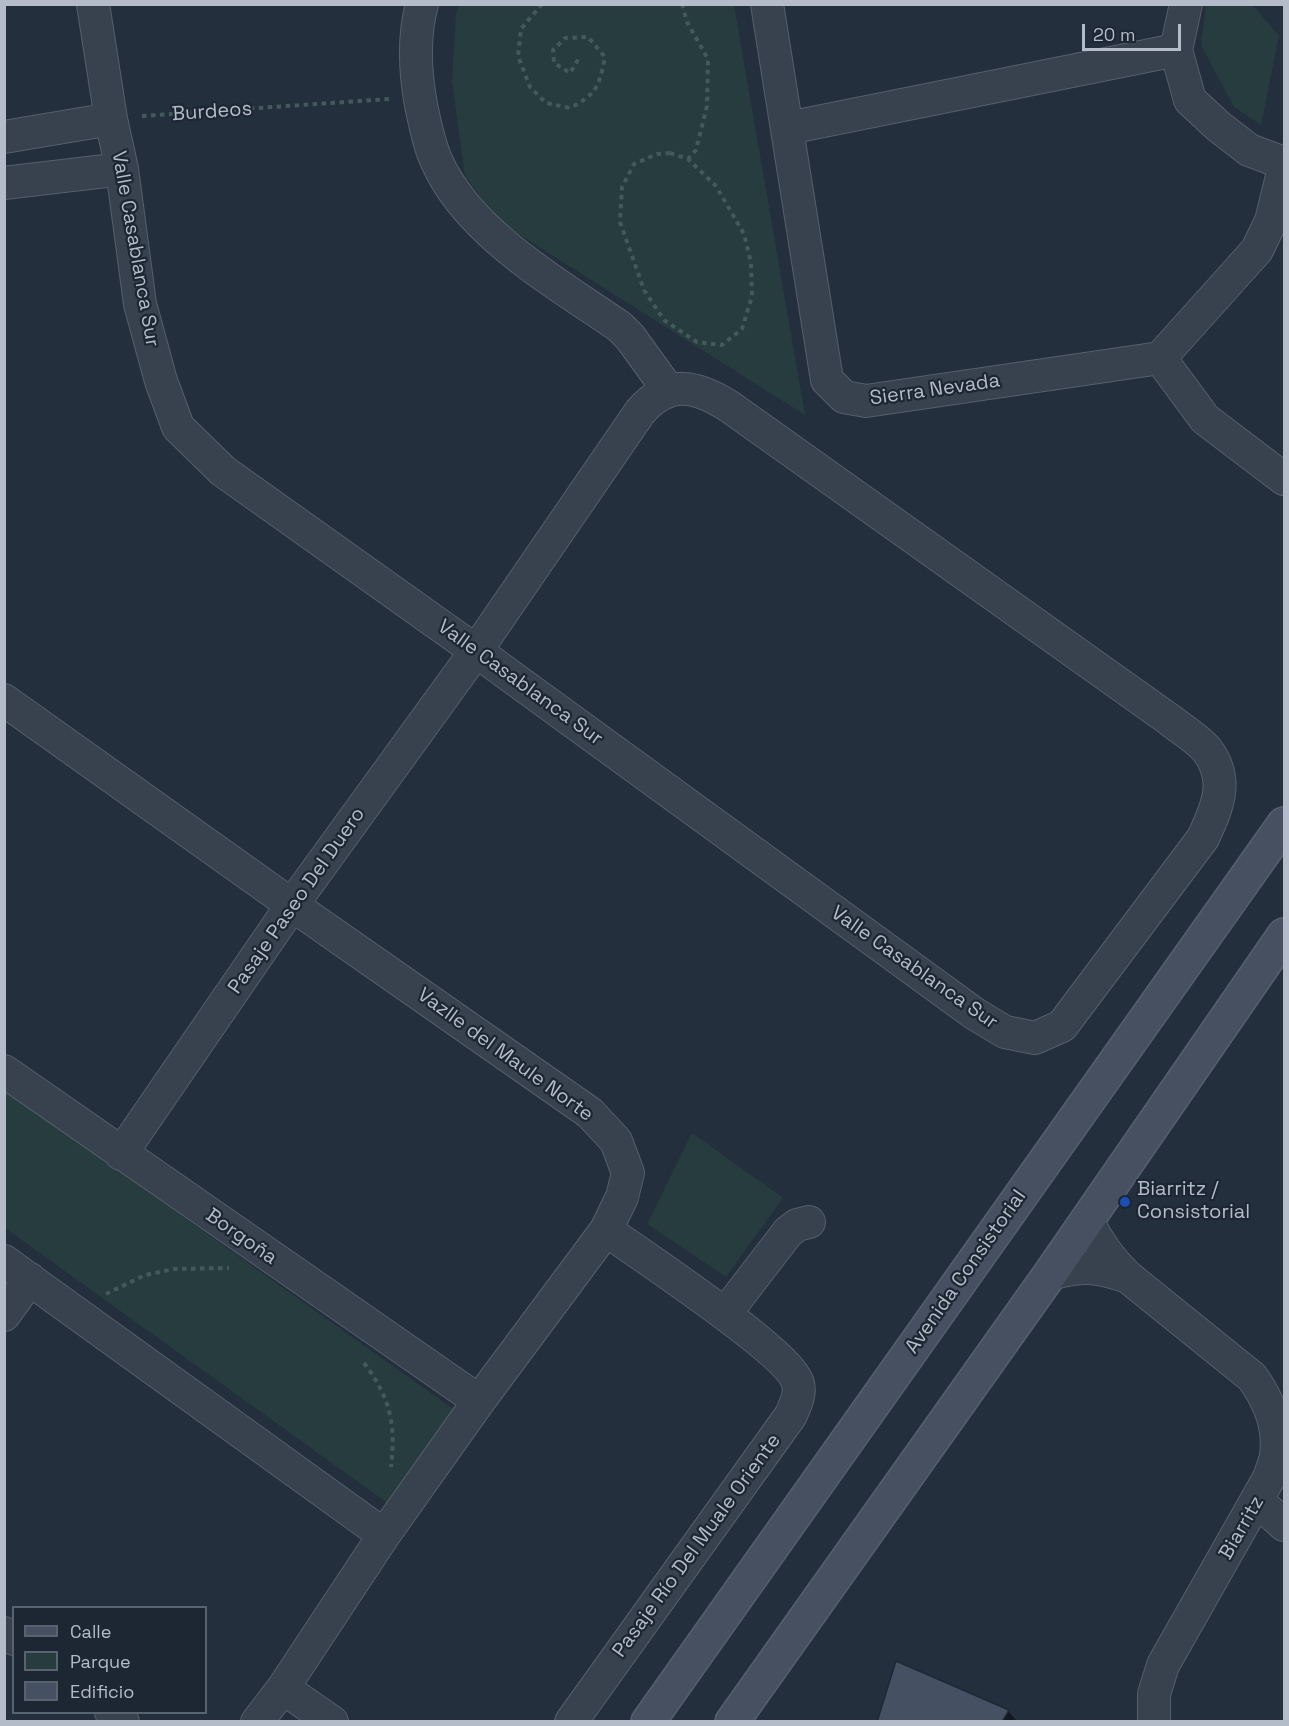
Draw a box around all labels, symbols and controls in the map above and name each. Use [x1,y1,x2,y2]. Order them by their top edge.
scale bar [1085,12,1184,50]
text: 20 m [1093,23,1136,46]
street label: Burdeos [171,97,253,127]
street label: Valle Casablanca Sur [106,149,164,349]
street label: Sierra Nevada [868,369,1002,411]
street label: Valle Casablanca Sur [433,615,607,751]
street label: Pasaje Paseo Del Duero [223,803,371,999]
street label: Valle Casablanca Sur [826,901,1002,1035]
street label: Vazlle del Maule Norte [412,983,598,1127]
place label: Biarritz / Consistorial [1137,1178,1250,1225]
street label: Avenida Consistorial [900,1186,1032,1358]
marker: Biarritz / Consistorial [1118,1195,1132,1209]
street label: Borgoña [201,1204,281,1270]
street label: Pasaje Río Del Muale Oriente [608,1430,786,1662]
street label: Biarritz [1214,1492,1270,1564]
legend [12,1606,207,1714]
text: Calle [70,1620,111,1643]
text: Parque [70,1650,131,1673]
text: Edificio [70,1680,134,1703]

